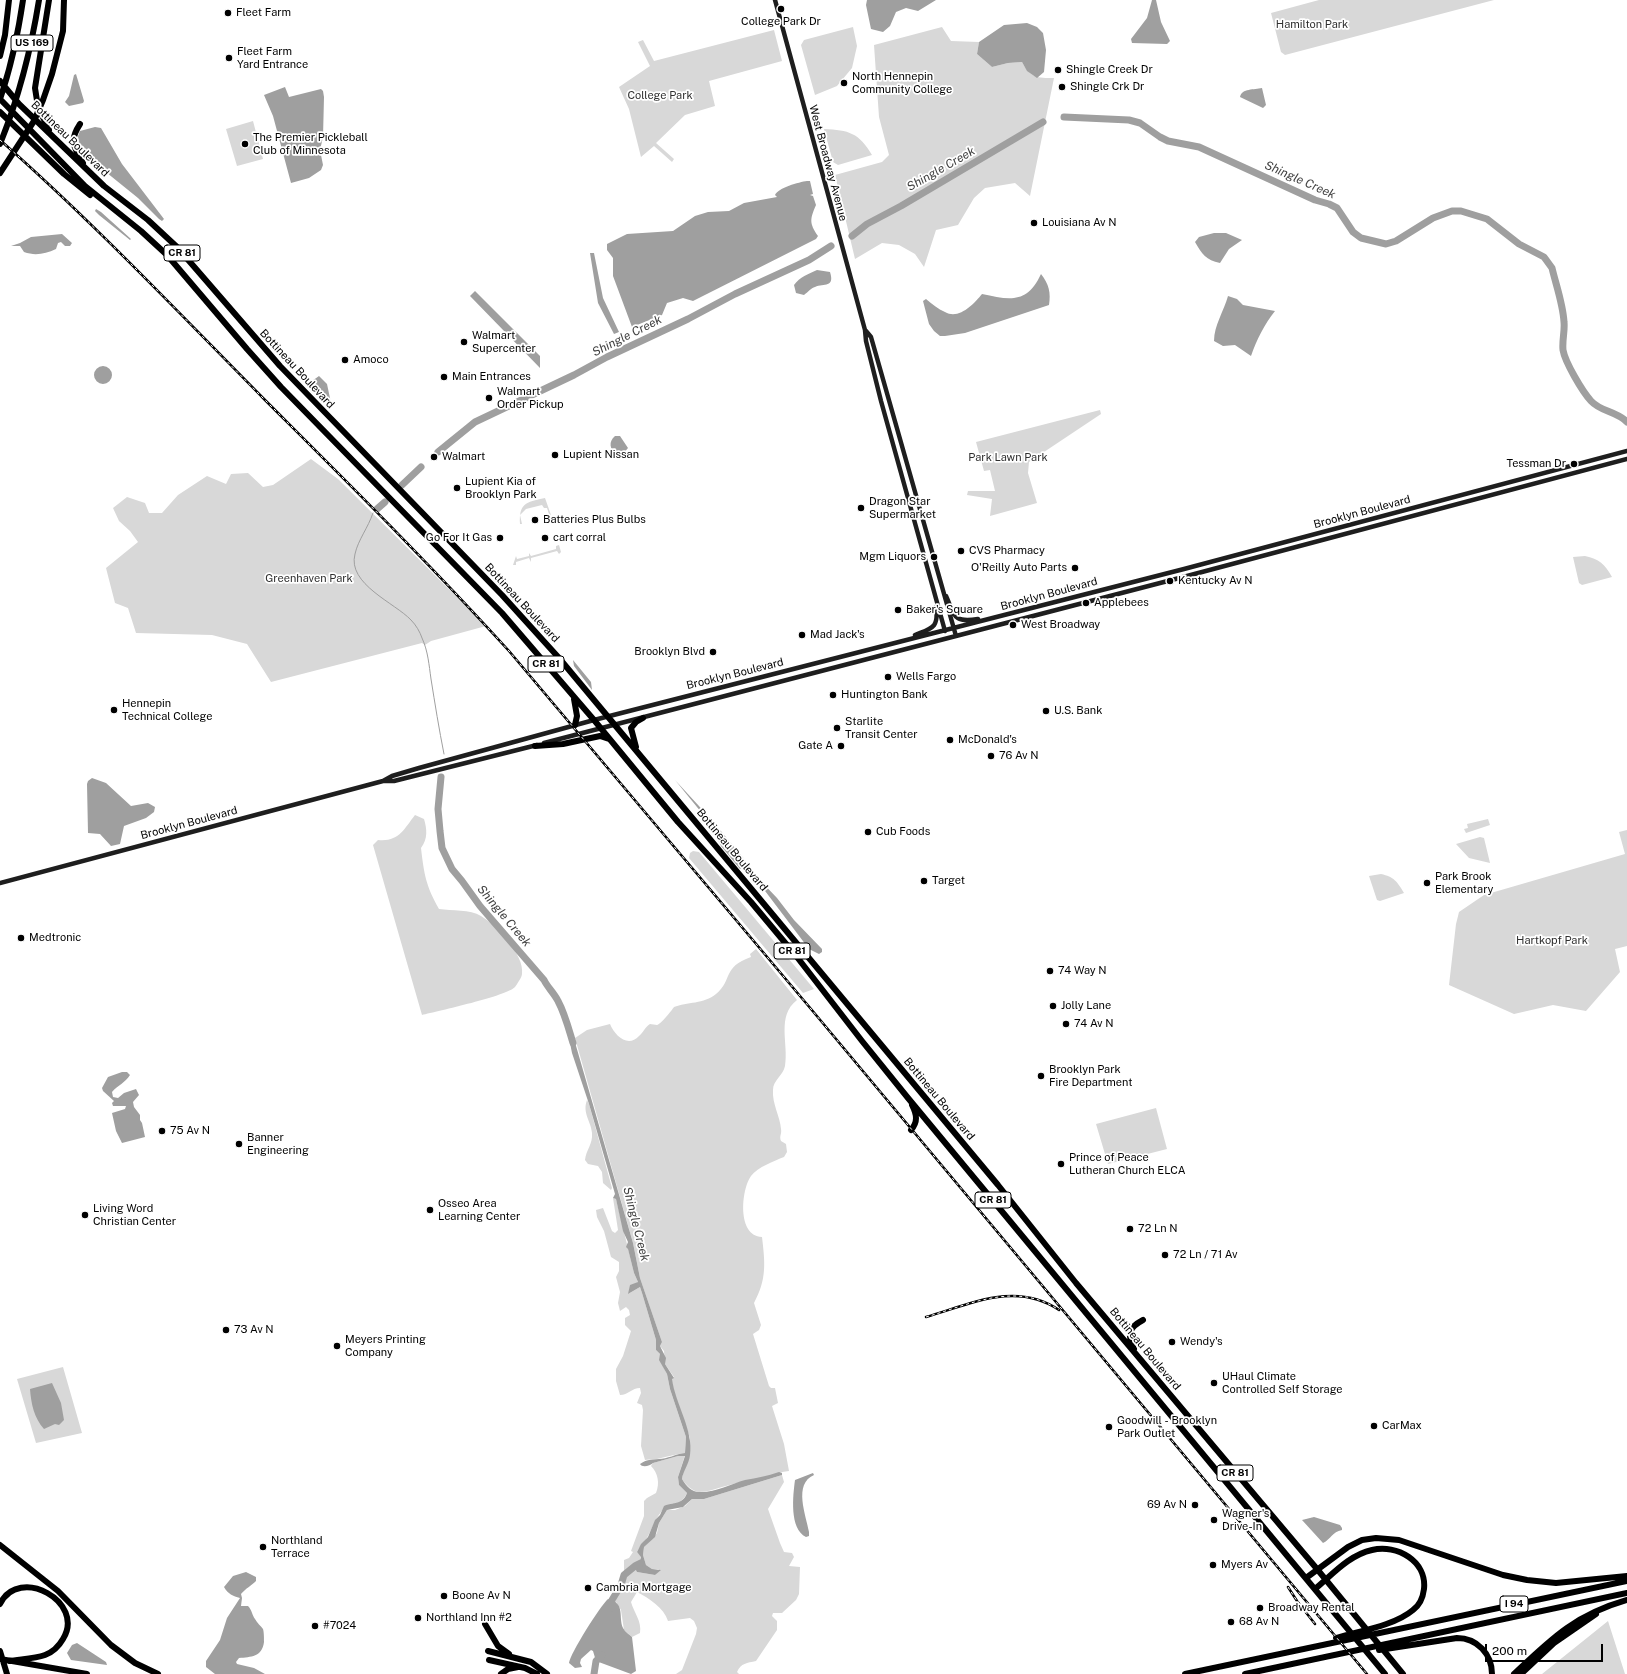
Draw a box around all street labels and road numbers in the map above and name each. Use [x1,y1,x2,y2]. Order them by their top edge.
road number: US 169 [11,35,53,51]
street label: Bottineau Boulevard [28,98,112,180]
street label: West Broadway Avenue [806,104,850,222]
road number: CR 81 [164,245,200,261]
street label: Bottineau Boulevard [257,327,337,411]
street label: Brooklyn Boulevard [1312,493,1412,531]
street label: Bottineau Boulevard [482,561,562,645]
street label: Brooklyn Boulevard [999,575,1099,613]
road number: CR 81 [528,656,564,672]
street label: Brooklyn Boulevard [685,656,785,692]
street label: Brooklyn Boulevard [139,804,239,842]
street label: Bottineau Boulevard [694,806,770,894]
road number: CR 81 [774,943,810,959]
street label: Bottineau Boulevard [901,1055,977,1143]
road number: CR 81 [975,1192,1011,1208]
street label: Bottineau Boulevard [1107,1305,1183,1393]
road number: CR 81 [1217,1465,1253,1481]
road number: I 94 [1500,1596,1528,1612]

